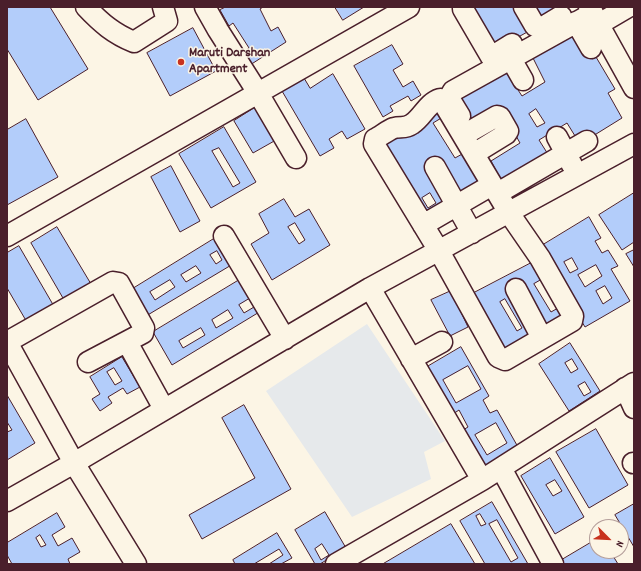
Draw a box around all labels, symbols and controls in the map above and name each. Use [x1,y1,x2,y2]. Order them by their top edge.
place label: Maruti Darshan Apartment [189,46,270,78]
marker: Maruti Darshan Apartment [176,57,186,67]
north arrow [589,519,629,559]
text: N [611,538,627,549]

